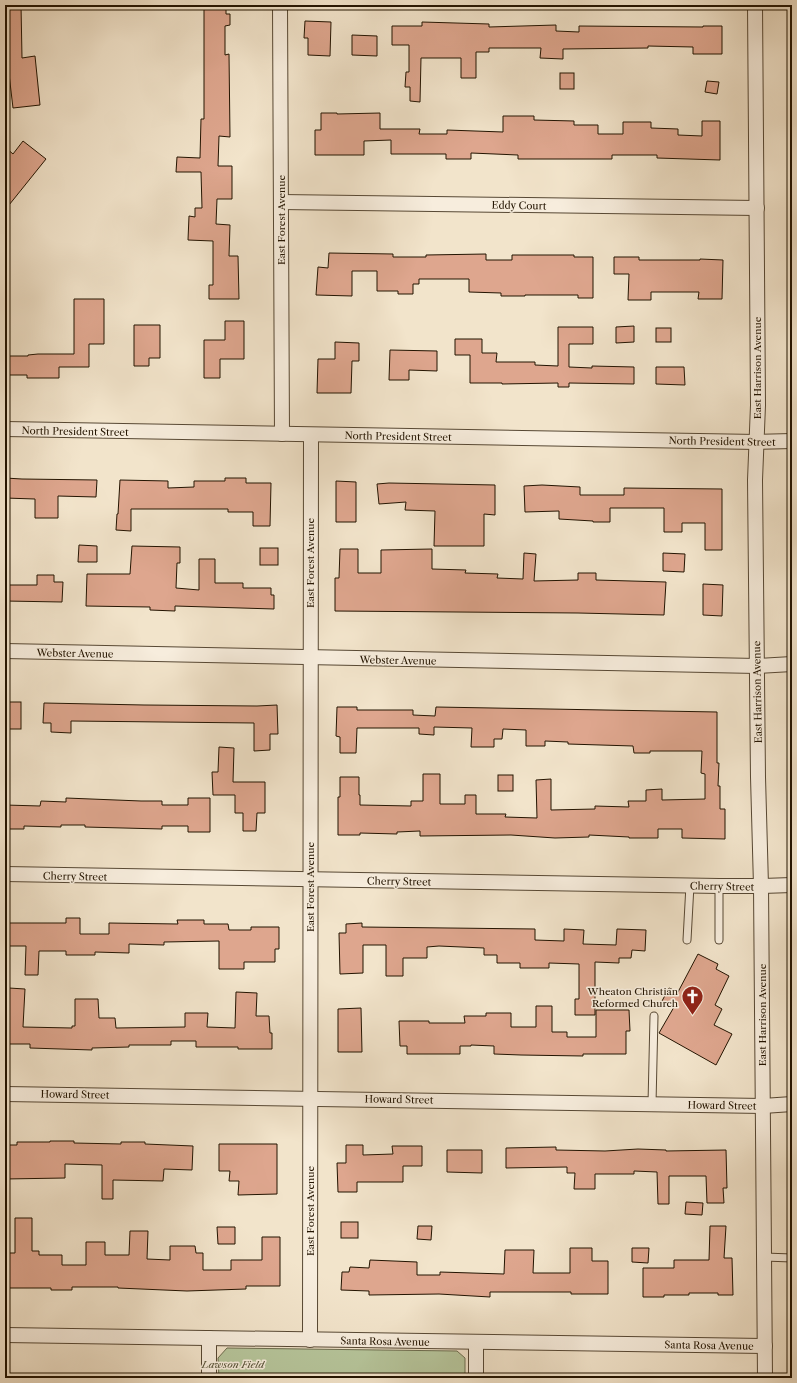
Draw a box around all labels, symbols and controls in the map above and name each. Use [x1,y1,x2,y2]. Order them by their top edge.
street label: East Forest Avenue [275,175,288,265]
street label: Eddy Court [492,199,547,212]
street label: East Harrison Avenue [751,316,764,419]
street label: North President Street [21,424,129,439]
street label: North President Street [344,429,452,444]
street label: North President Street [668,434,776,449]
street label: East Forest Avenue [304,518,317,608]
street label: East Harrison Avenue [750,640,765,743]
street label: Webster Avenue [35,646,114,661]
street label: Webster Avenue [358,653,437,668]
street label: East Forest Avenue [304,842,317,932]
street label: Cherry Street [43,869,108,884]
street label: Cherry Street [367,874,432,889]
street label: Cherry Street [690,879,755,894]
street label: East Harrison Avenue [756,963,769,1066]
church icon: Wheaton Christian Reformed Church [680,984,706,1017]
place label: Wheaton Christian Reformed Church [586,985,679,1010]
street label: Howard Street [41,1087,110,1102]
street label: Howard Street [365,1092,434,1107]
street label: Howard Street [688,1098,757,1113]
street label: East Forest Avenue [304,1166,317,1256]
street label: Santa Rosa Avenue [340,1334,430,1349]
street label: Santa Rosa Avenue [664,1338,754,1353]
park label: Lawson Field [201,1358,265,1371]

